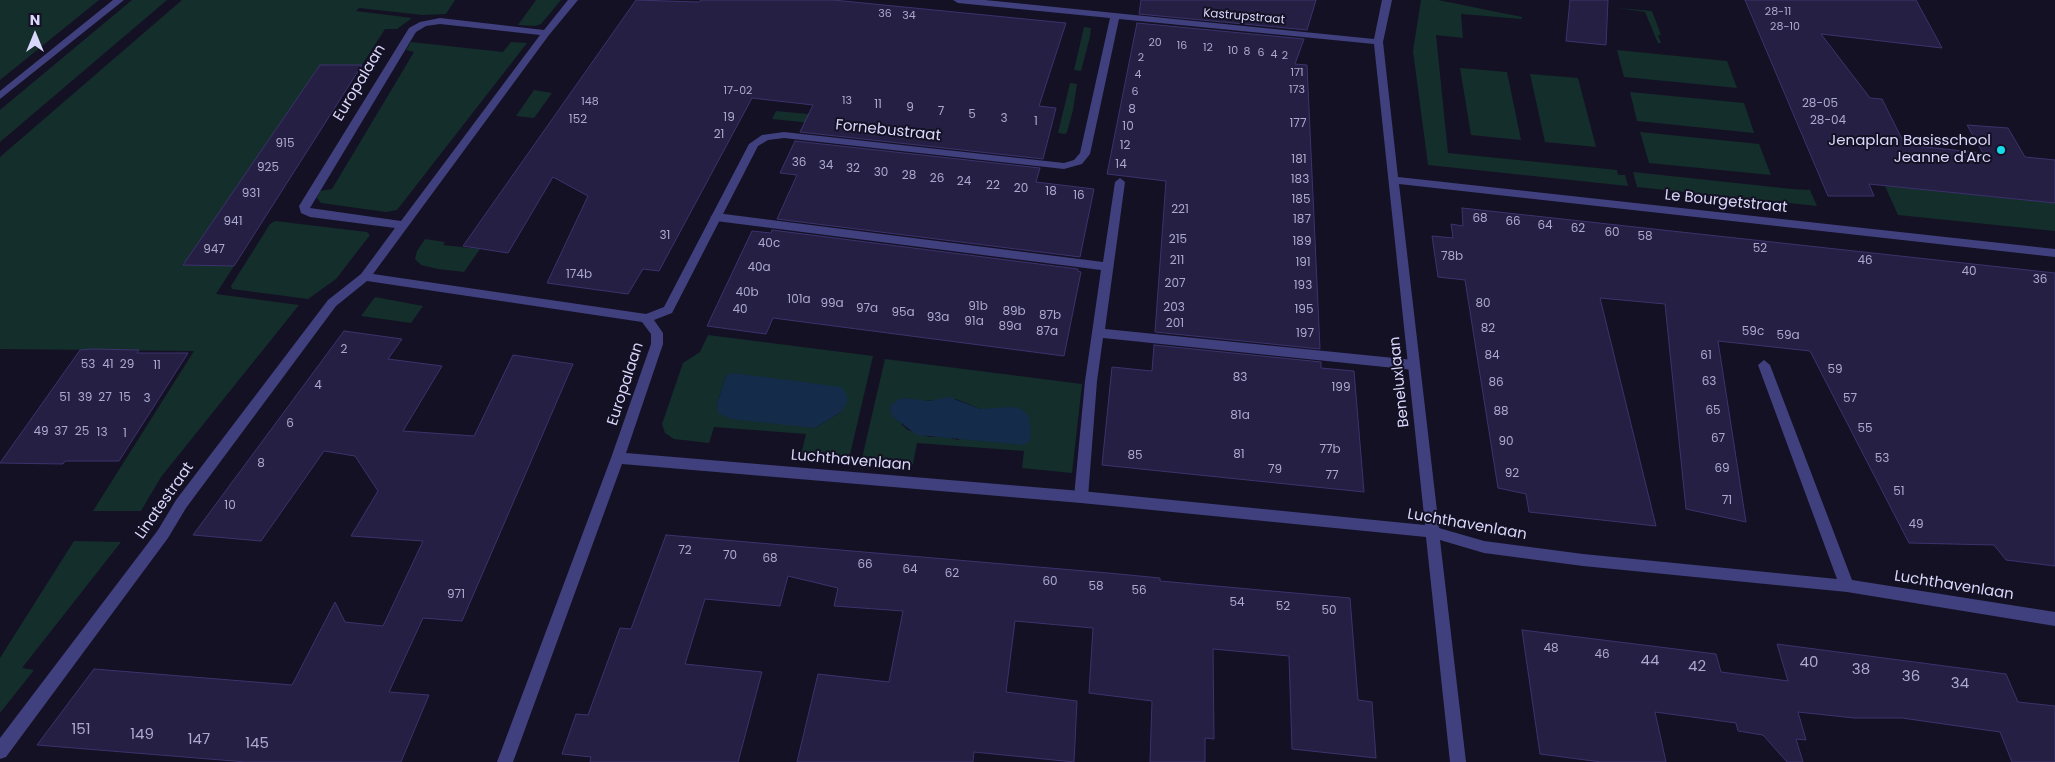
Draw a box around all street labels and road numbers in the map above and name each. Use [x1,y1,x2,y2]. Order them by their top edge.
street label: Kastrupstraat [1203,6,1285,28]
street label: Europalaan [330,41,390,125]
street label: Fornebustraat [834,117,942,145]
street label: Le Bourgetstraat [1664,187,1788,217]
street label: Beneluxlaan [1386,336,1414,428]
street label: Europalaan [604,340,648,428]
street label: Luchthavenlaan [790,447,912,475]
street label: Linatestraat [132,459,198,543]
street label: Luchthavenlaan [1406,506,1528,544]
street label: Luchthavenlaan [1893,568,2015,604]

